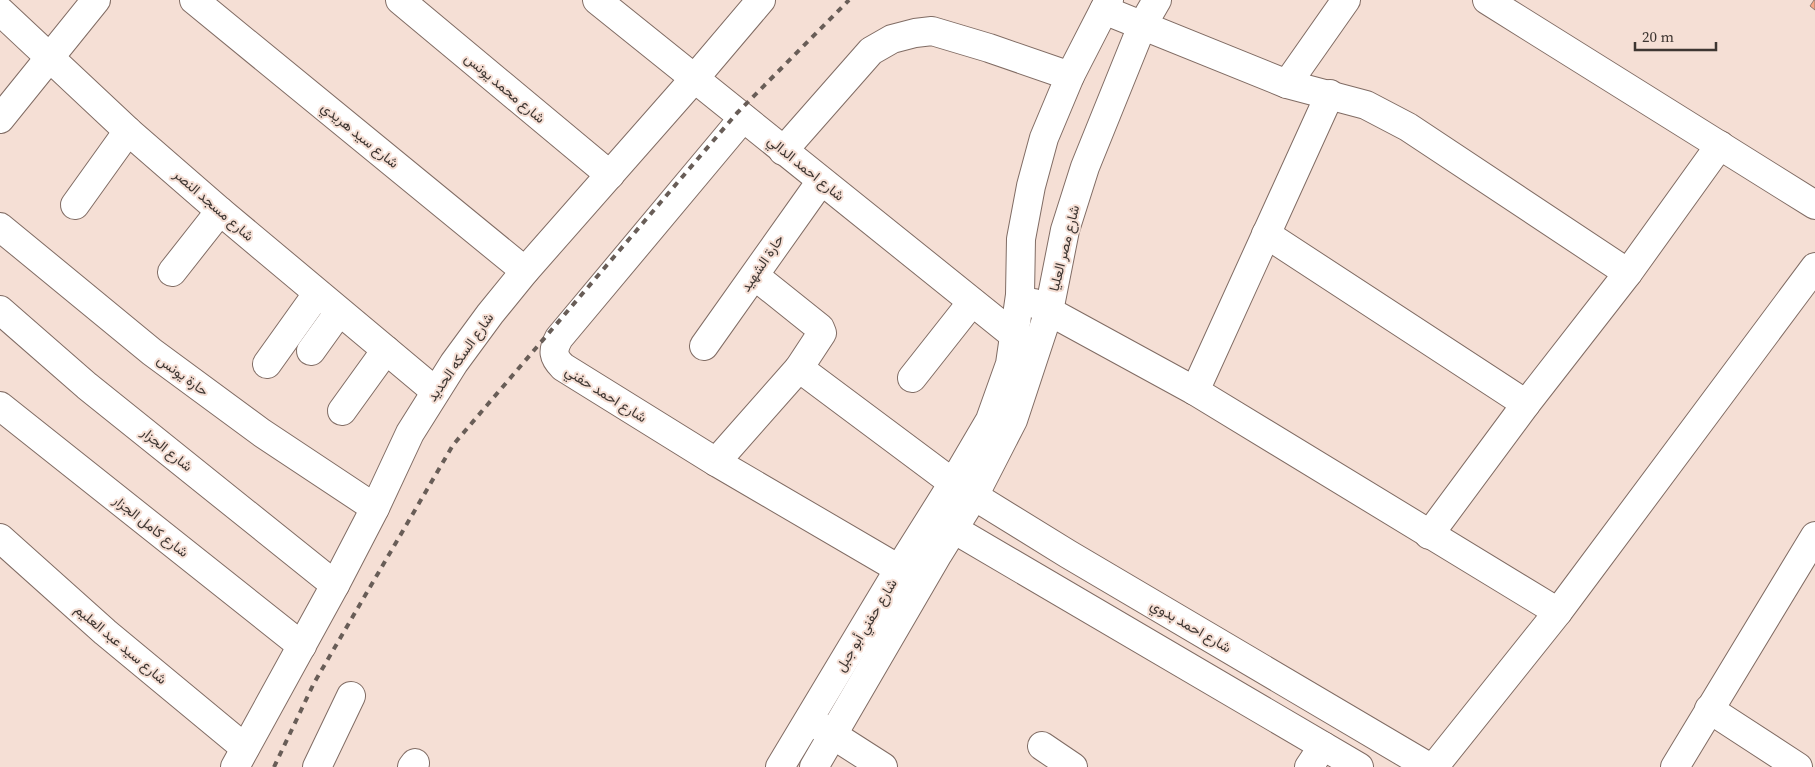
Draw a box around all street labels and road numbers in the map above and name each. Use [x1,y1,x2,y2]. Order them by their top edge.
street label: شارع محمد يونس [460,48,550,129]
street label: شارع سيد هريدي [316,97,403,174]
street label: شارع احمد الدالي [762,131,849,207]
street label: شارع مسجد النصر [168,164,258,246]
street label: شارع مصر العليا [1044,203,1085,293]
street label: حارة الشهيد [736,230,788,296]
street label: شارع السكه الحديد [422,309,499,406]
street label: حارة يونس [153,350,213,400]
street label: شارع احمد حفني [560,361,651,429]
street label: شارع الجزار [136,421,197,477]
street label: شارع كامل الجزار [108,490,193,563]
street label: شارع حفني أبو جبل [830,575,903,676]
street label: شارع احمد بدوي [1146,595,1235,659]
street label: شارع سيد عبد العليم [70,599,171,689]

